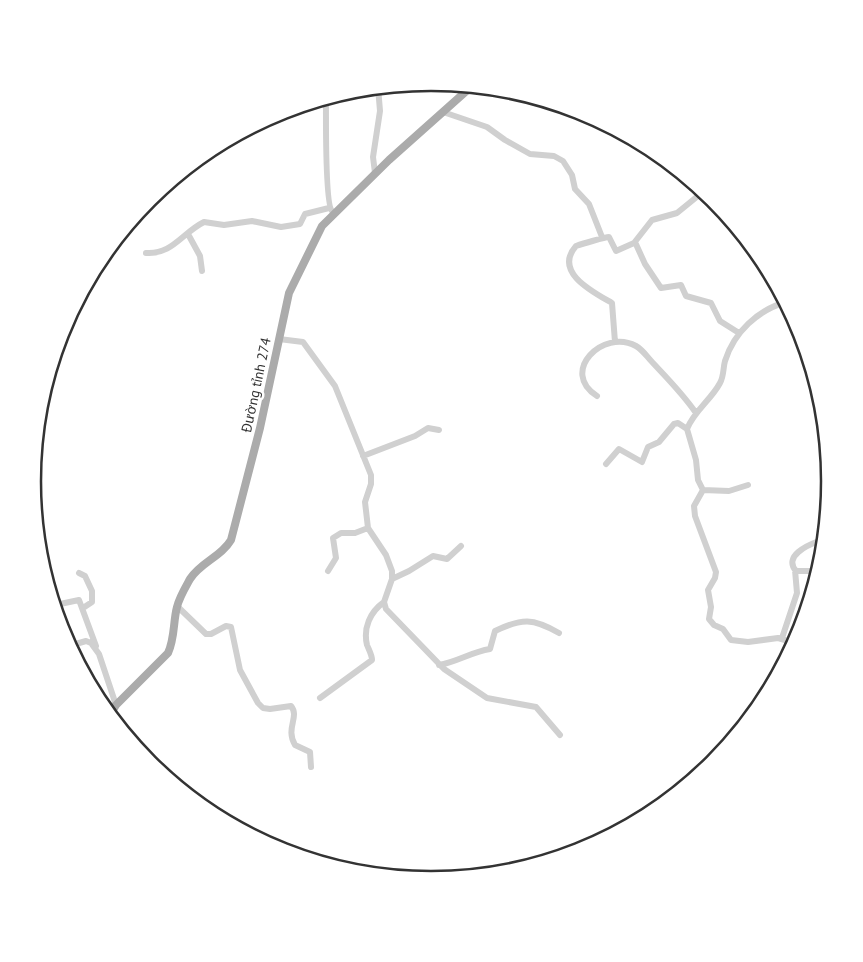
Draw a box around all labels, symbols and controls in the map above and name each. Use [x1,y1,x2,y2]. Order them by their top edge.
street label: Đường tỉnh 274 [237,336,275,435]

